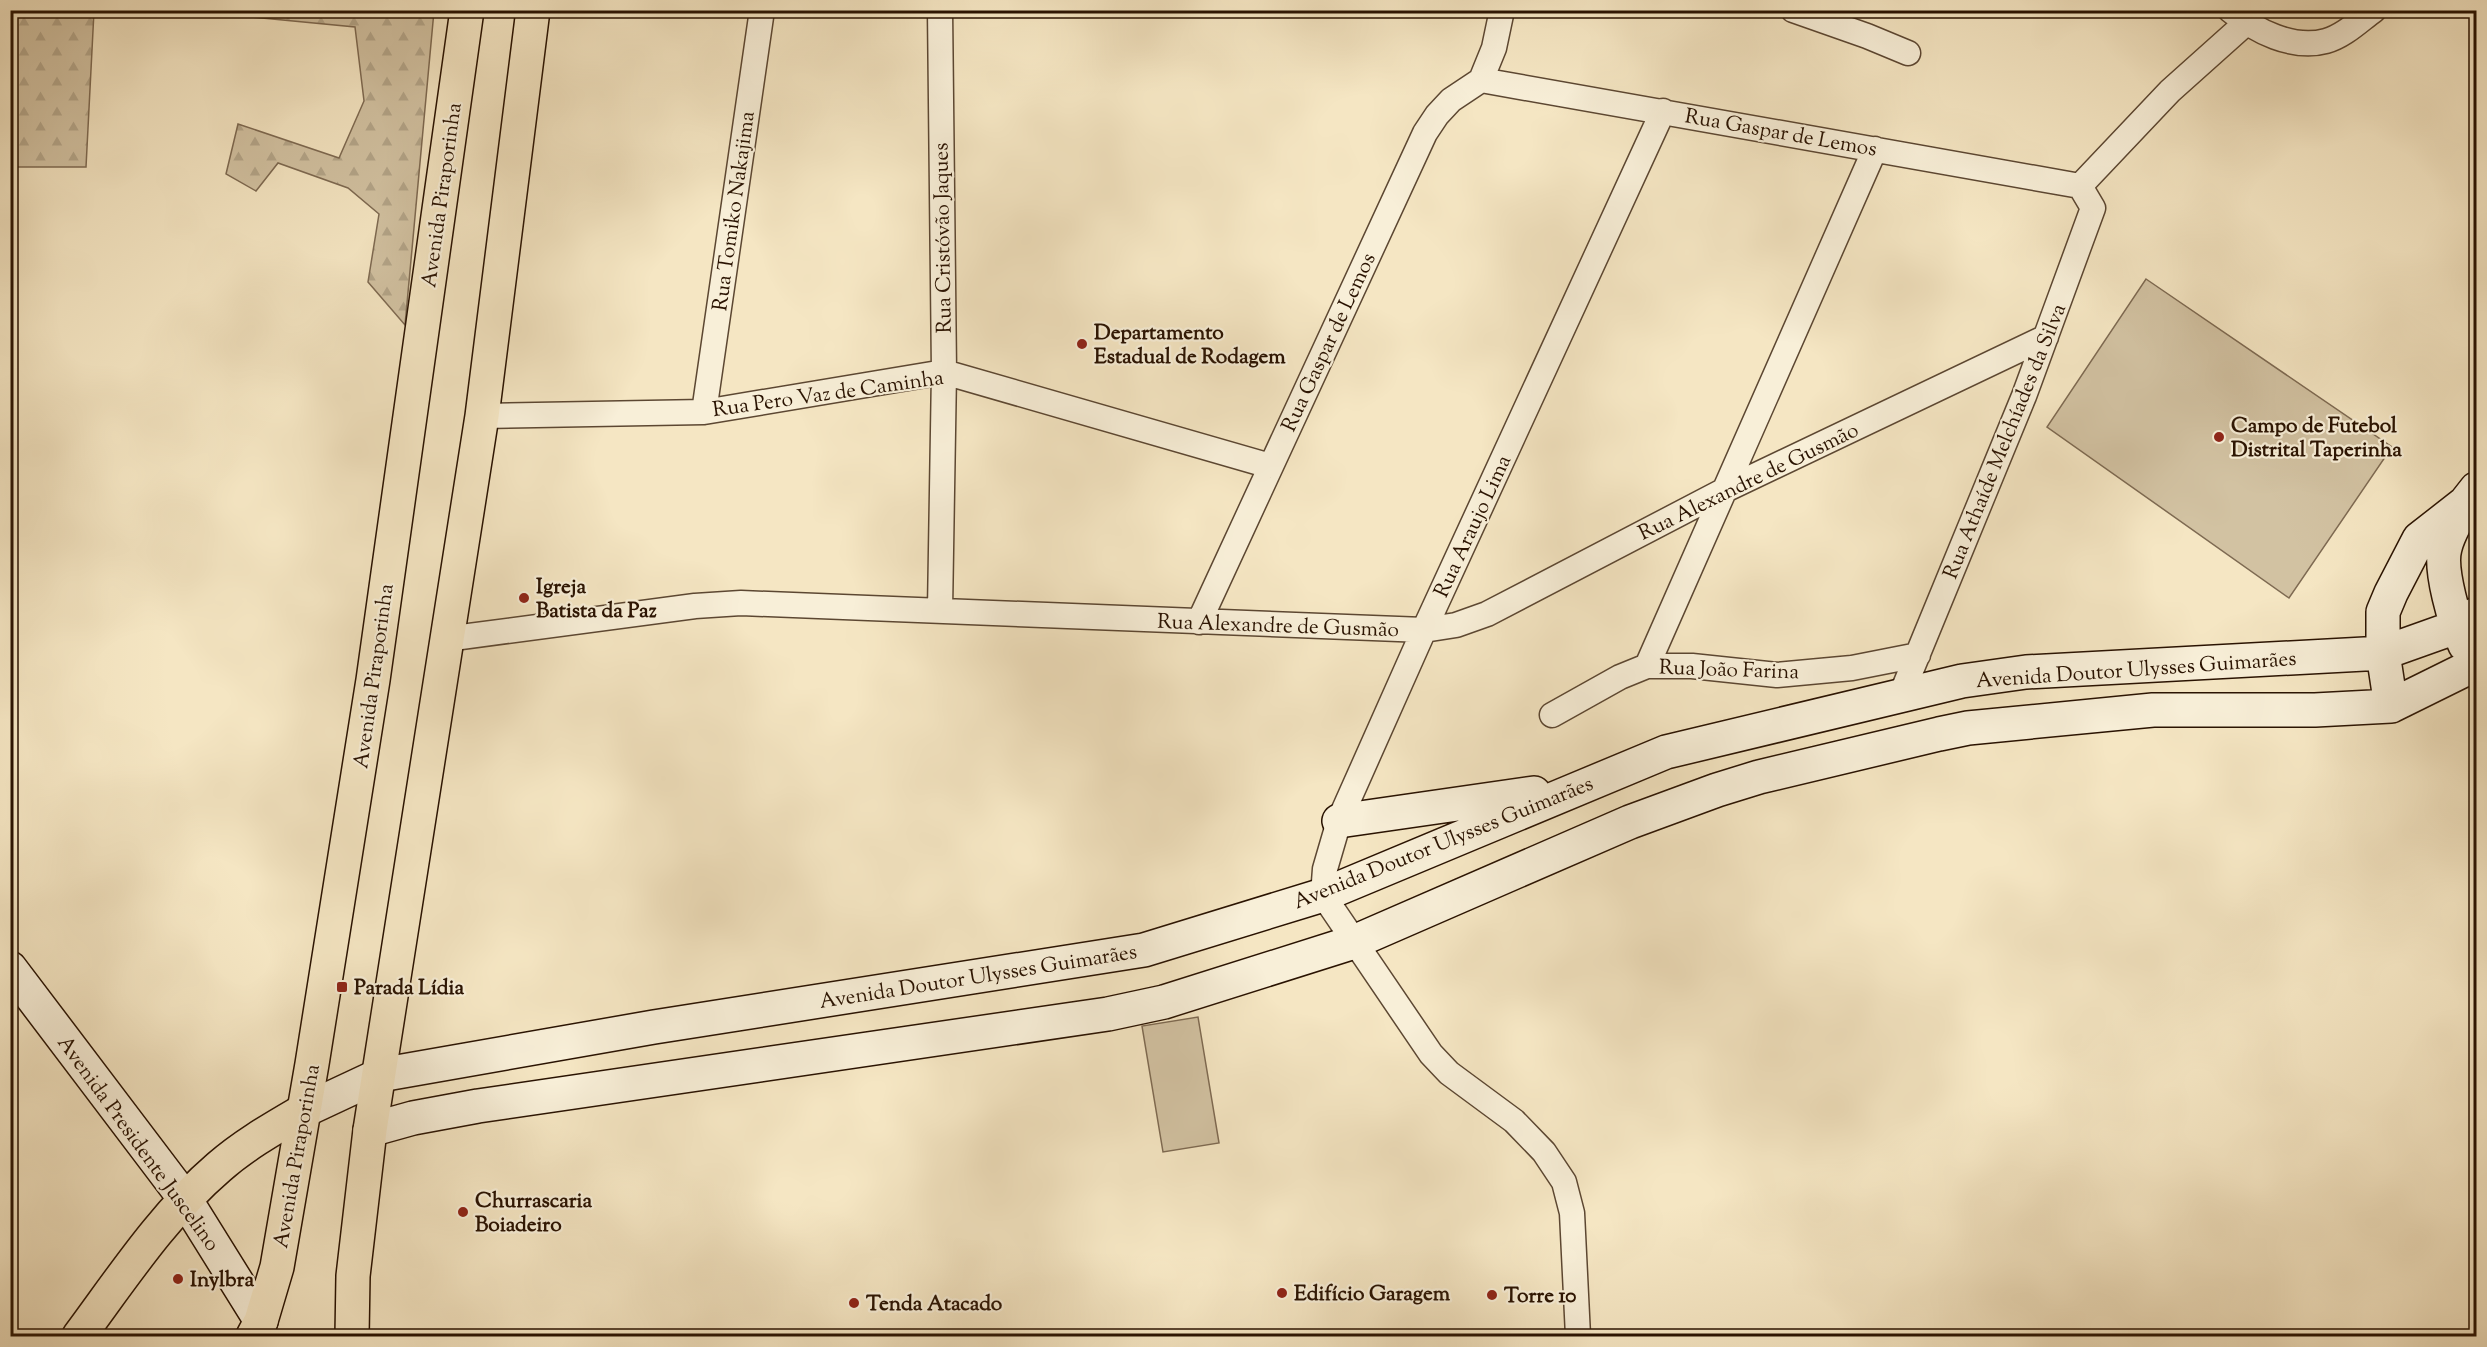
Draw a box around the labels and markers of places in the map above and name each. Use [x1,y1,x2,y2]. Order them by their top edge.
place label: Departamento Estadual de Rodagem [1094,319,1286,373]
marker: Departamento Estadual de Rodagem [1075,337,1089,351]
place label: Campo de Futebol Distrital Taperinha [2231,412,2402,466]
marker: Campo de Futebol Distrital Taperinha [2212,430,2226,444]
place label: Igreja Batista da Paz [536,573,657,627]
marker: Igreja Batista da Paz [517,591,531,605]
place label: Parada Lídia [354,974,465,1004]
marker: Parada Lídia [335,980,349,994]
place label: Churrascaria Boiadeiro [475,1187,593,1241]
marker: Churrascaria Boiadeiro [456,1205,470,1219]
place label: Inylbra [190,1266,254,1296]
marker: Inylbra [171,1272,185,1286]
place label: Edifício Garagem [1294,1280,1451,1310]
place label: Torre 10 [1504,1282,1576,1312]
marker: Edifício Garagem [1275,1286,1289,1300]
marker: Torre 10 [1485,1288,1499,1302]
place label: Tenda Atacado [866,1290,1003,1320]
marker: Tenda Atacado [847,1296,861,1310]

